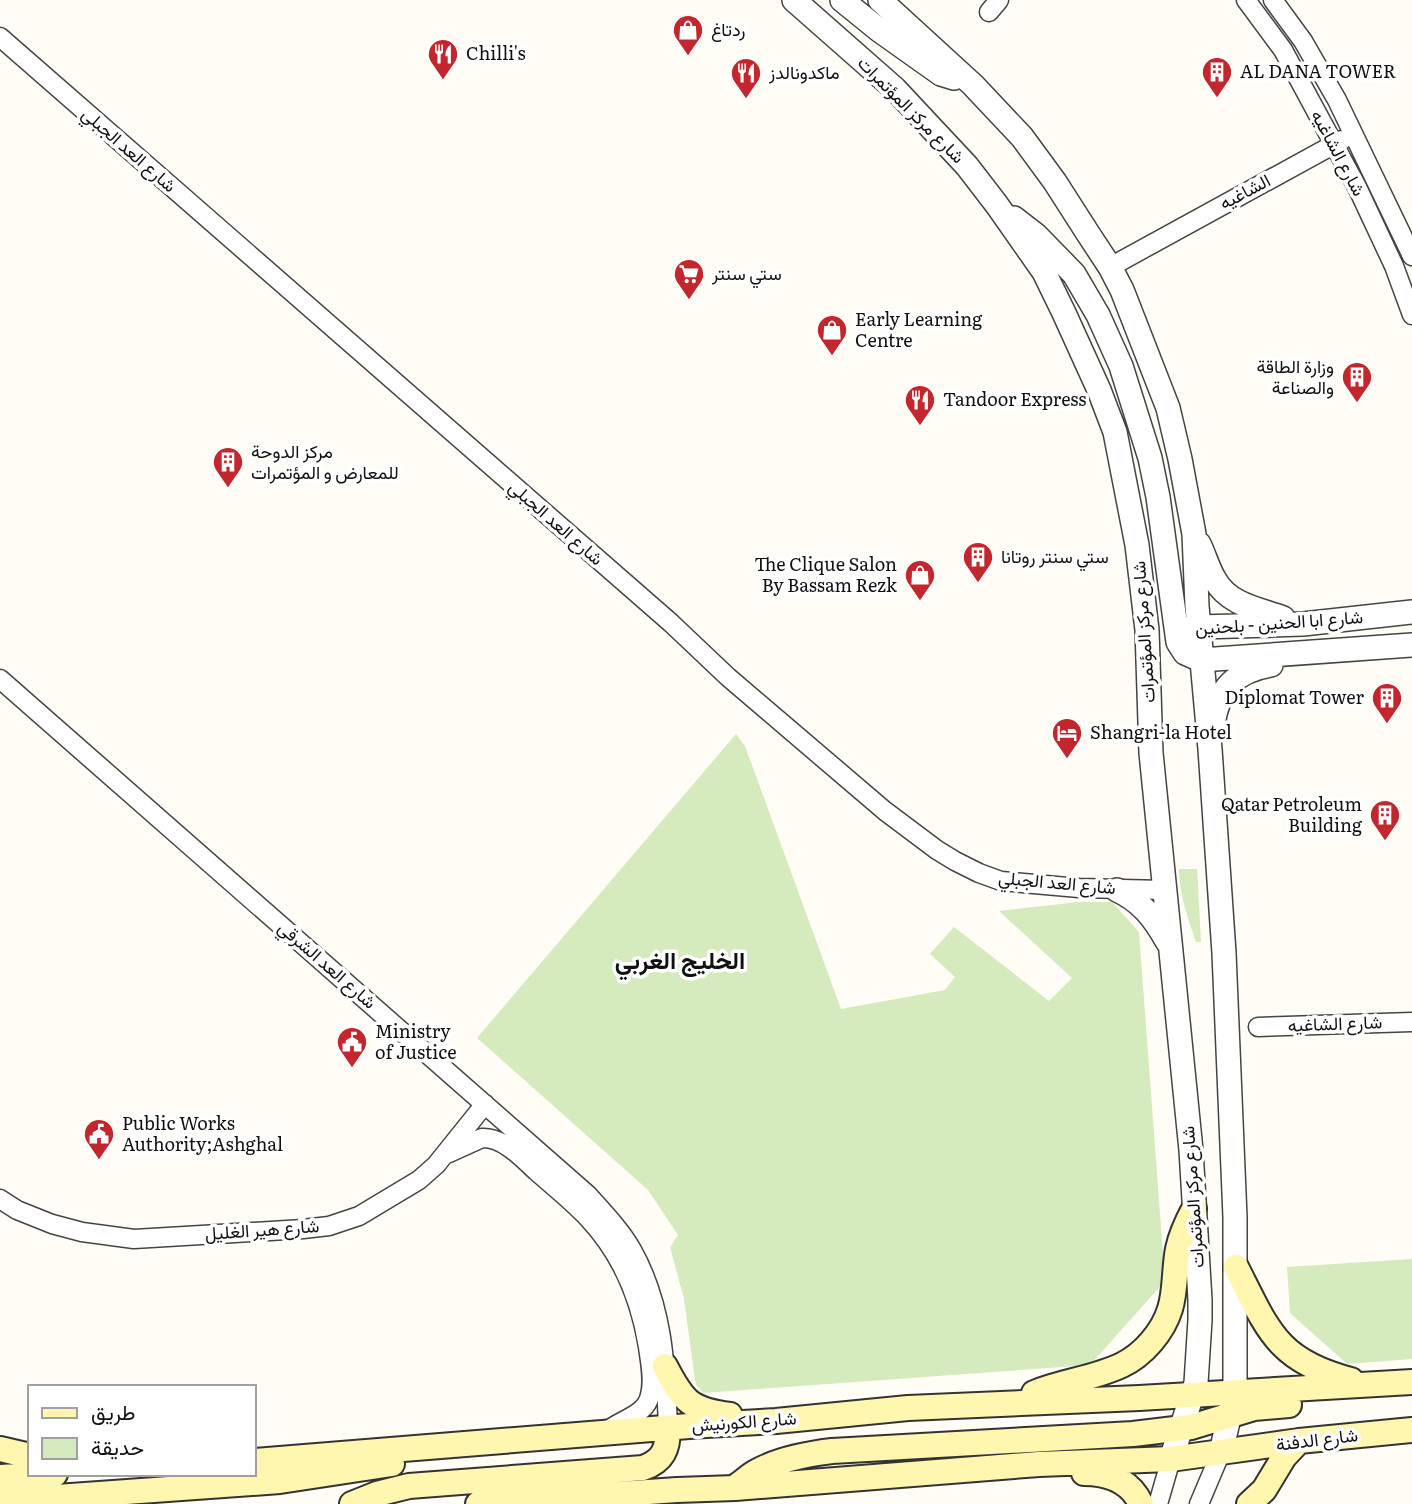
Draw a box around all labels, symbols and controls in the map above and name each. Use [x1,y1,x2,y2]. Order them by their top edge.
shop icon: ردتاغ [671,13,705,57]
place label: ردتاغ [711,15,745,42]
restaurant icon: Chilli's [426,37,460,81]
place label: Chilli's [466,39,526,66]
street label: شارع مركز المؤتمرات [852,49,972,169]
building icon: AL DANA TOWER [1200,55,1234,99]
restaurant icon: ماكدونالدز [729,56,763,100]
place label: AL DANA TOWER [1240,57,1396,84]
place label: ماكدونالدز [768,58,840,85]
street label: شارع العد الجبلي [75,100,183,200]
street label: شارع الشاغيه [1305,104,1373,200]
street label: الشاغيه [1214,166,1275,215]
supermarket icon: ستي سنتر [672,257,706,301]
place label: ستي سنتر [711,259,782,289]
place label: Early Learning Centre [855,305,983,353]
shop icon: Early Learning Centre [815,313,849,357]
place label: وزارة الطاقة والصناعة [1256,352,1334,400]
building icon: وزارة الطاقة والصناعة [1340,360,1374,404]
restaurant icon: Tandoor Express [903,383,937,427]
place label: Tandoor Express [943,385,1087,412]
place label: مركز الدوحة للمعارض و المؤتمرات [251,437,399,485]
building icon: مركز الدوحة للمعارض و المؤتمرات [211,445,245,489]
street label: شارع العد الجبلي [502,473,610,573]
building icon: ستي سنتر روتانا [961,540,995,584]
place label: ستي سنتر روتانا [1001,542,1109,572]
place label: The Clique Salon By Bassam Rezk [754,550,898,598]
shop icon: The Clique Salon By Bassam Rezk [903,558,937,602]
street label: شارع مركز المؤتمرات [1124,560,1161,704]
street label: شارع ابا الحنين - بلحنين [1194,602,1364,641]
building icon: Diplomat Tower [1370,681,1404,725]
place label: Diplomat Tower [1224,683,1364,710]
hotel icon: Shangri-la Hotel [1050,716,1084,760]
place label: Shangri-la Hotel [1090,718,1232,745]
place label: Qatar Petroleum Building [1221,790,1363,838]
building icon: Qatar Petroleum Building [1368,798,1402,842]
street label: شارع العد الجبلي [997,863,1117,903]
street label: شارع العد الشرقي [271,913,383,1017]
district label: الخليج الغربي [615,941,745,981]
street label: شارع الشاغيه [1287,1007,1383,1038]
place label: Ministry of Justice [375,1017,456,1065]
public building icon: Ministry of Justice [335,1025,369,1069]
place label: Public Works Authority;Ashghal [122,1109,283,1157]
public building icon: Public Works Authority;Ashghal [82,1117,116,1161]
street label: شارع مركز المؤتمرات [1173,1125,1210,1269]
street label: شارع هير الغليل [204,1211,320,1246]
legend [28,1385,256,1476]
text: طريق [91,1395,136,1426]
street label: شارع الكورنيش [690,1403,797,1438]
street label: شارع الدفنة [1274,1420,1359,1457]
text: حديقة [91,1430,144,1461]

